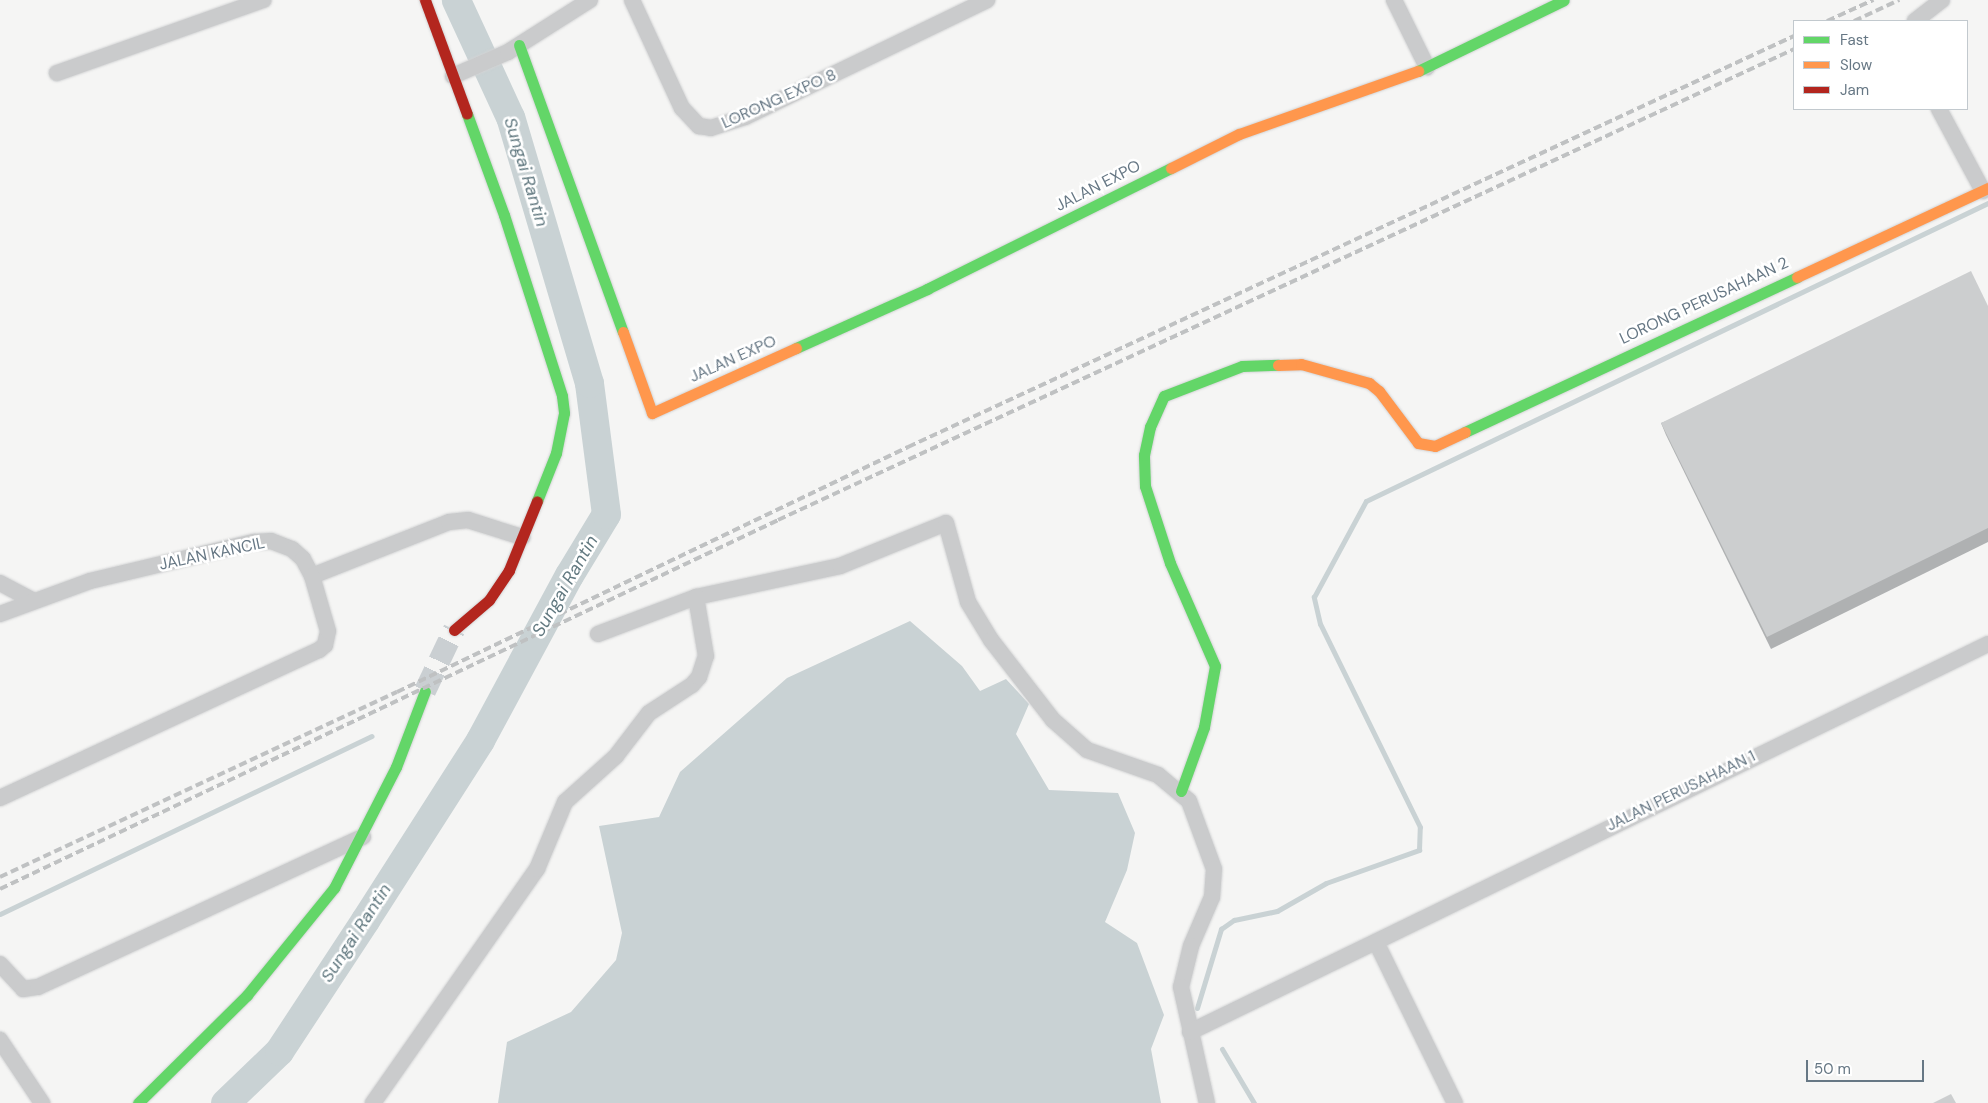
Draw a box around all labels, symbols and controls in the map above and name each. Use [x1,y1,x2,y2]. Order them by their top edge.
legend [1793,20,1968,110]
text: Fast [1840,30,1869,50]
text: Slow [1840,55,1872,75]
street label: LORONG EXPO 8 [719,65,839,133]
text: Jam [1840,80,1869,100]
water label: Sungai Rantin [499,115,553,229]
street label: JALAN EXPO [1052,156,1144,216]
street label: LORONG PERUSAHAAN 2 [1617,253,1791,349]
street label: JALAN EXPO [687,331,779,387]
water label: Sungai Rantin [527,532,603,640]
street label: JALAN KANCIL [158,533,266,575]
street label: JALAN PERUSAHAAN 1 [1603,747,1759,835]
water label: Sungai Rantin [316,880,396,986]
scale bar [1808,1050,1926,1082]
text: 50 m [1814,1059,1851,1079]

